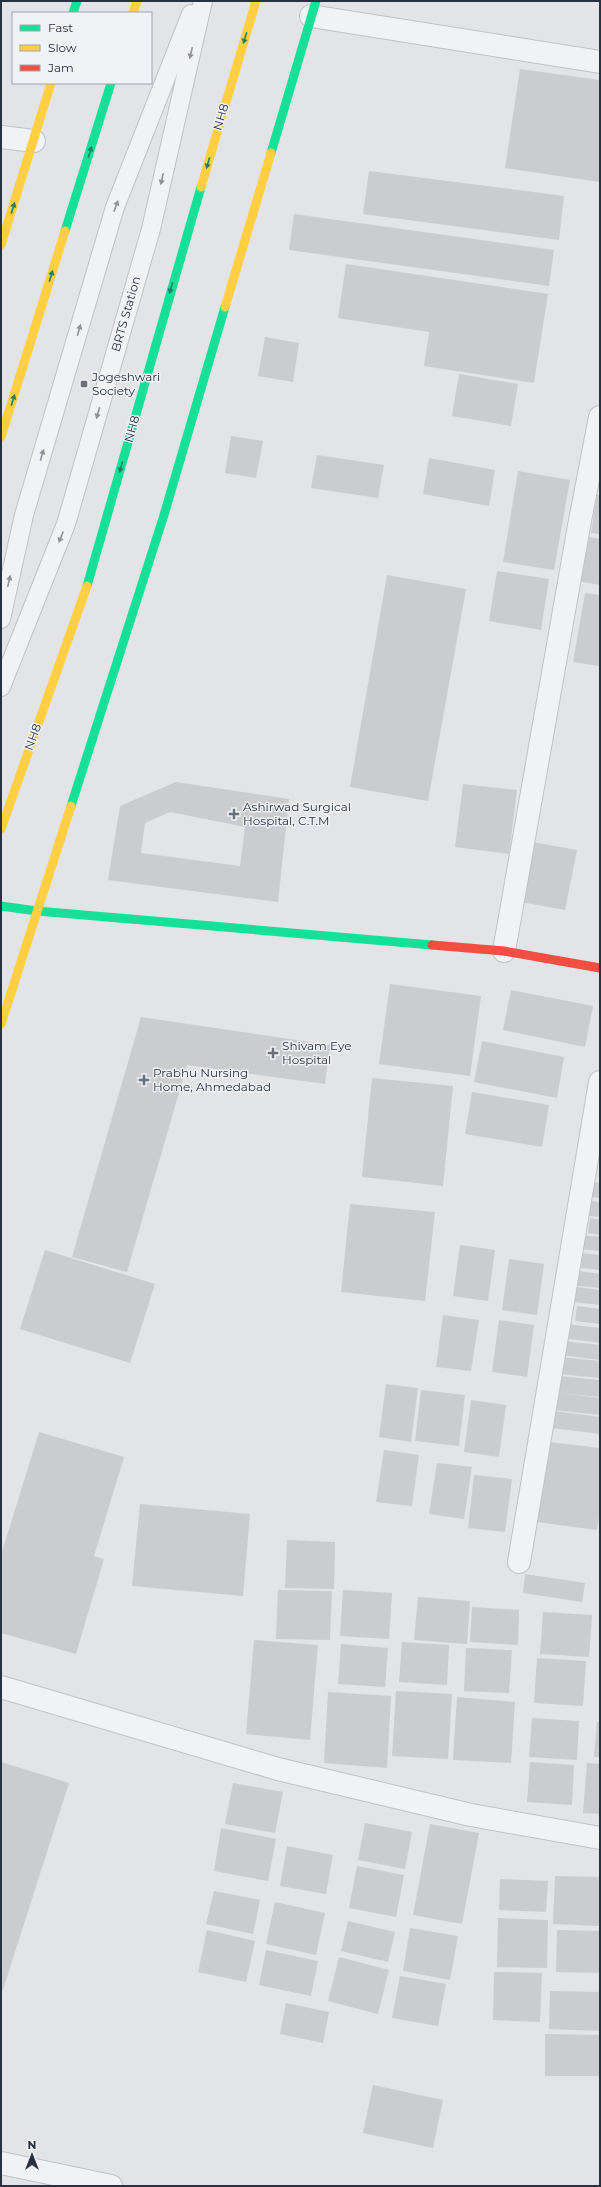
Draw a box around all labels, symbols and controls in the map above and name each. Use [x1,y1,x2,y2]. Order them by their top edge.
legend [12,12,152,84]
text: Fast [48,20,73,35]
one-way arrow [242,33,248,45]
text: Slow [48,40,77,55]
one-way arrow [188,46,194,59]
text: Jam [47,60,74,75]
street label: NH8 [210,101,232,132]
one-way arrow [87,146,93,158]
one-way arrow [205,157,211,169]
one-way arrow [159,173,165,186]
one-way arrow [113,199,119,211]
one-way arrow [10,201,16,213]
one-way arrow [48,270,54,282]
street label: BRTS Station [108,274,143,353]
one-way arrow [168,282,174,294]
one-way arrow [76,324,82,336]
place label: Jogeshwari Society [91,369,160,398]
marker: Jogeshwari Society [79,379,89,389]
one-way arrow [10,394,16,406]
one-way arrow [95,407,101,419]
street label: NH8 [121,413,142,444]
one-way arrow [39,449,45,461]
one-way arrow [118,461,124,473]
one-way arrow [57,532,63,544]
one-way arrow [7,575,13,587]
street label: NH8 [21,721,44,752]
place label: Ashirwad Surgical Hospital, C.T.M [243,799,351,828]
marker: Ashirwad Surgical Hospital, C.T.M [228,808,240,820]
place label: Shivam Eye Hospital [282,1038,352,1067]
marker: Shivam Eye Hospital [267,1047,279,1059]
place label: Prabhu Nursing Home, Ahmedabad [153,1065,271,1094]
marker: Prabhu Nursing Home, Ahmedabad [138,1074,150,1086]
north arrow [12,2135,52,2175]
text: N [28,2138,36,2152]

